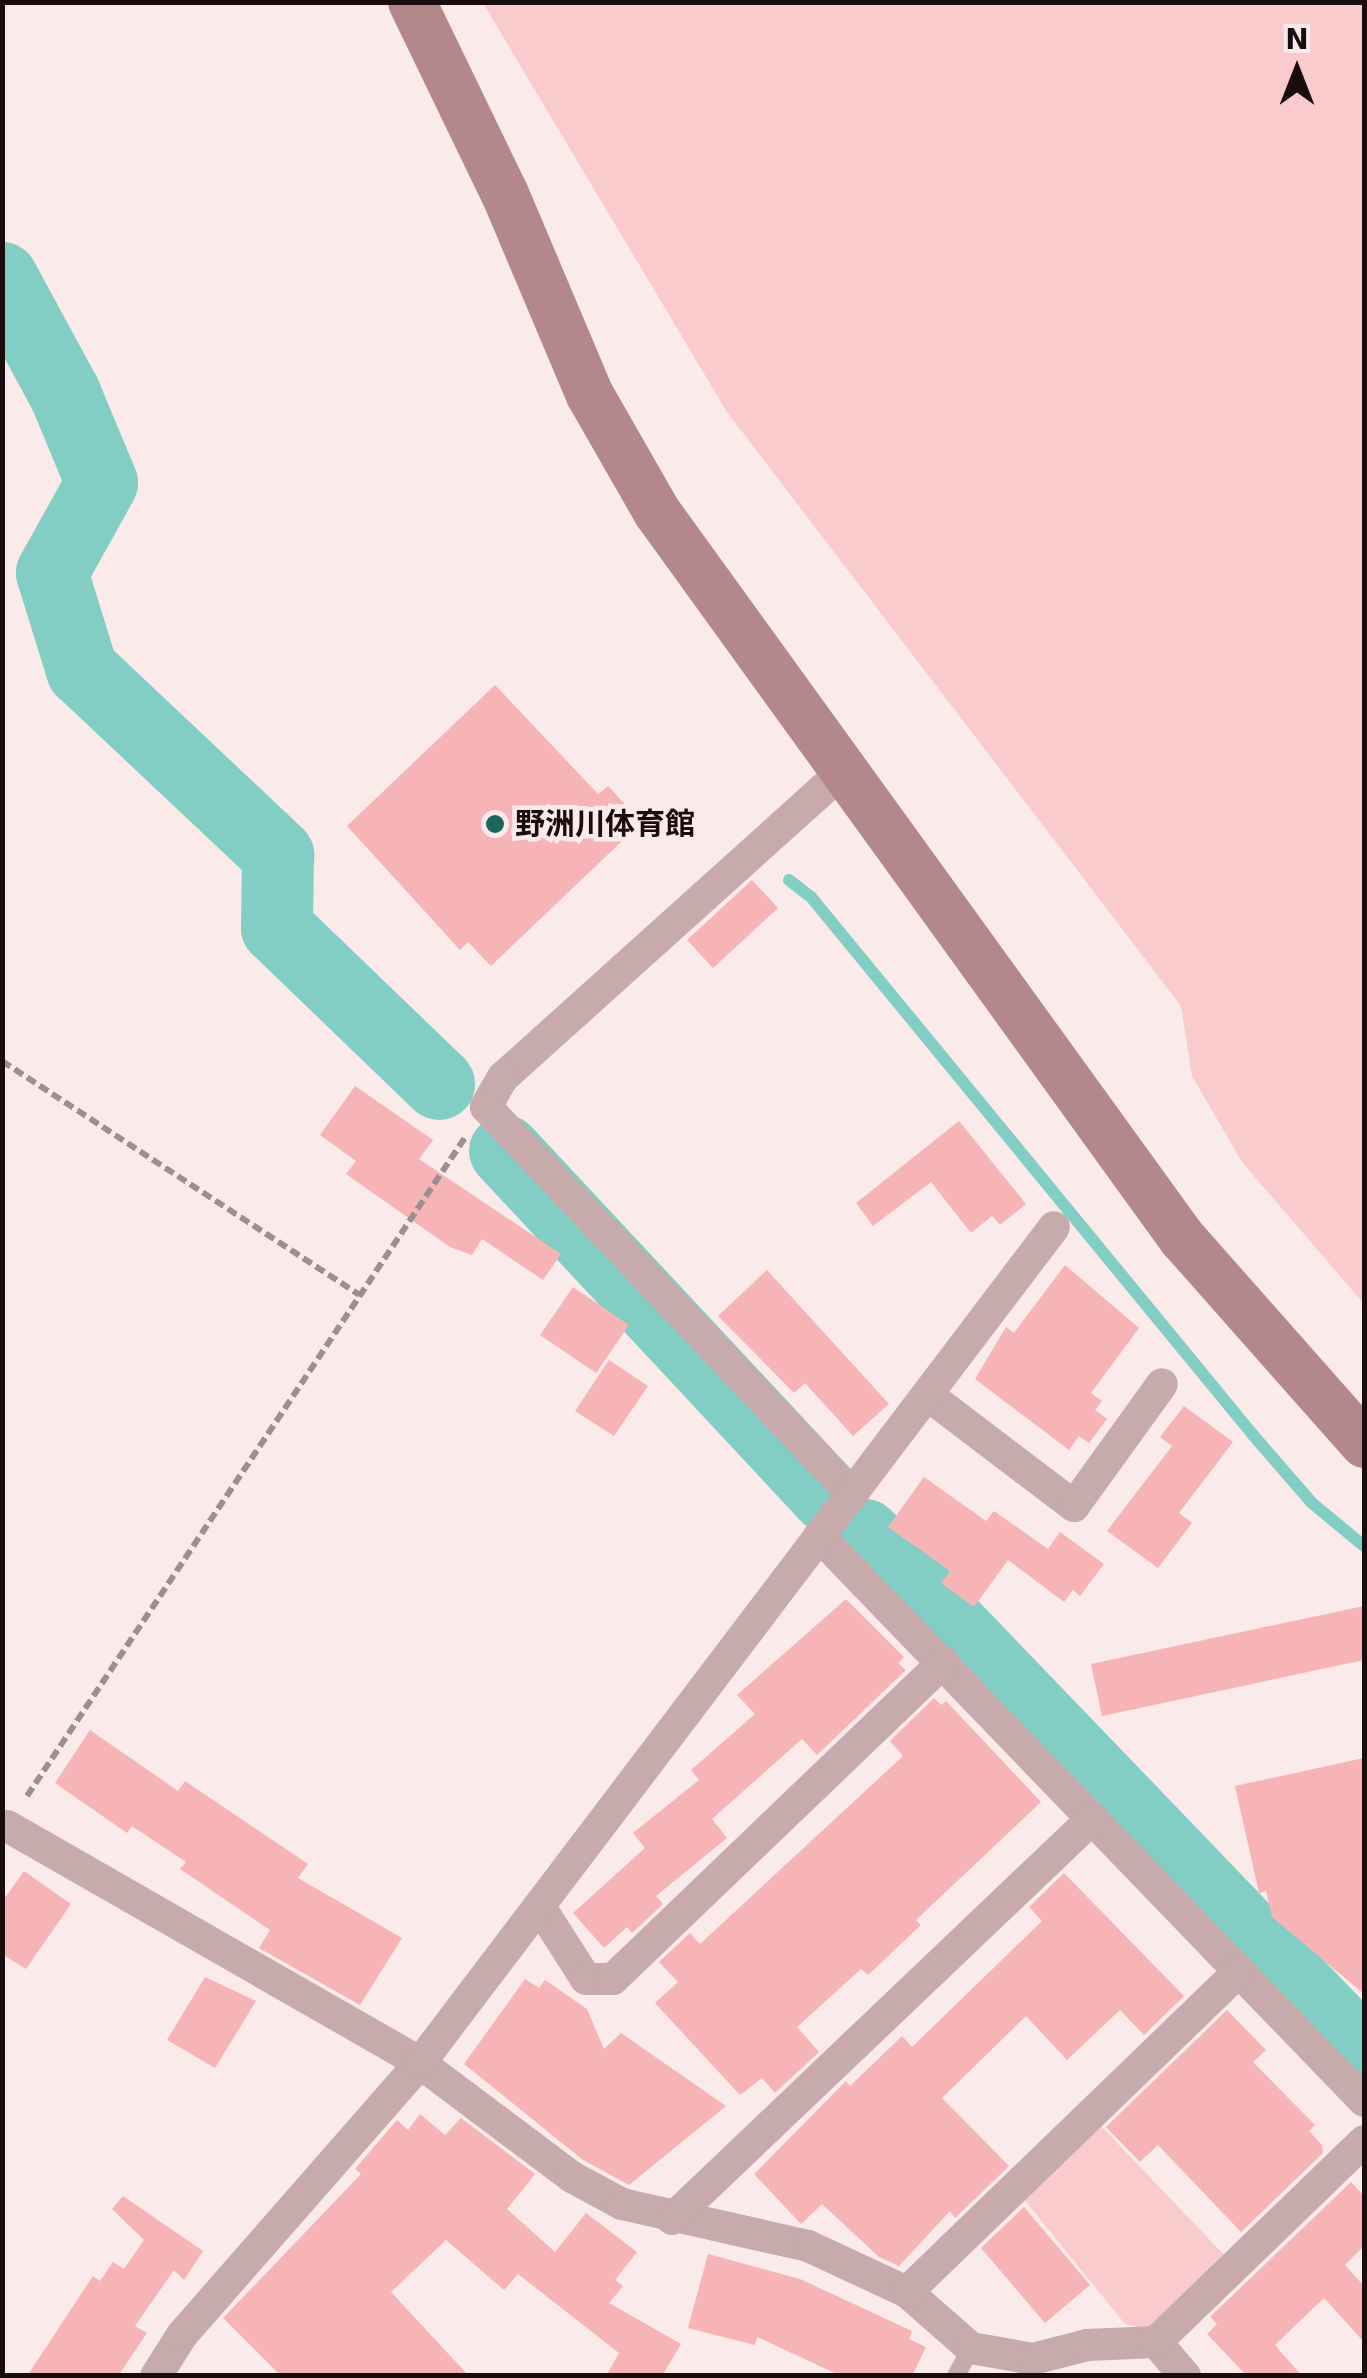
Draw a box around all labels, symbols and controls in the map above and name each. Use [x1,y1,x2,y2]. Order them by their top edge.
north arrow [1247,20,1347,120]
text: N [1285,23,1309,56]
place label: 野洲川体育館 [515,806,695,842]
marker: 野洲川体育館 [484,813,506,835]

